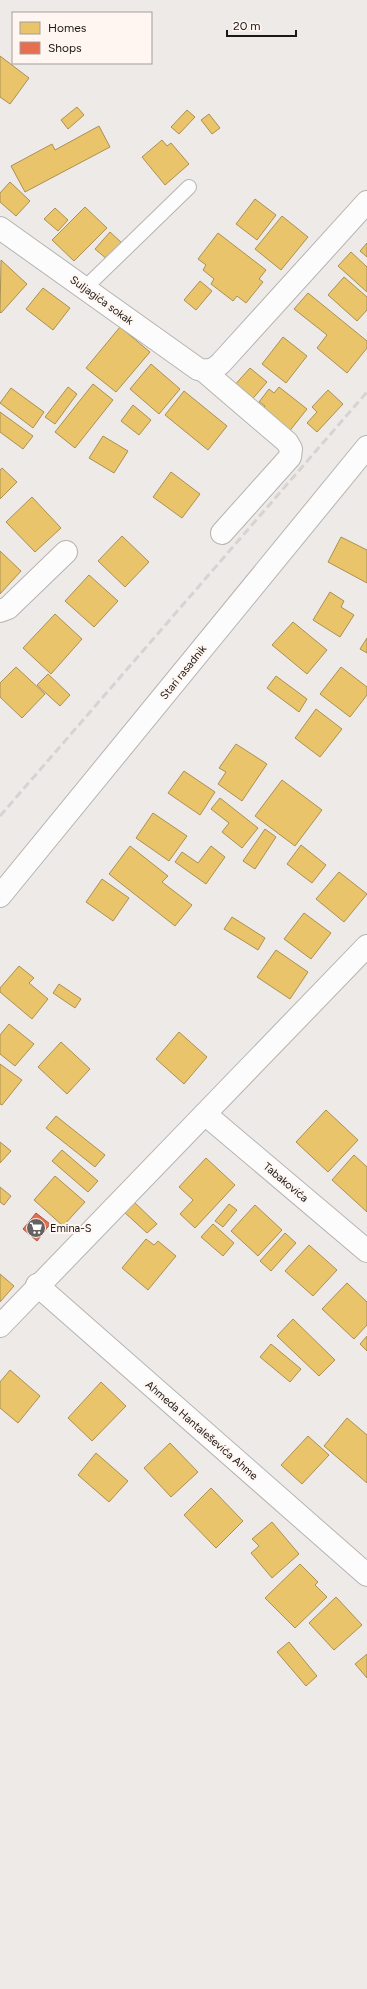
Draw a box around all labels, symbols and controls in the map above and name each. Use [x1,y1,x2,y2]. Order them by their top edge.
legend [12,12,152,64]
scale bar [227,12,296,38]
text: 20 m [233,19,261,33]
text: Homes [48,21,87,35]
text: Shops [48,41,82,55]
street label: Suljagića sokak [68,273,136,328]
street label: Stari rasadnik [158,642,210,702]
street label: Tabakovića [261,1160,311,1205]
supermarket icon: Emina-S [25,1217,47,1239]
place label: Emina-S [50,1222,92,1235]
street label: Ahmeda Hantaleševića Ahme [143,1378,260,1483]

